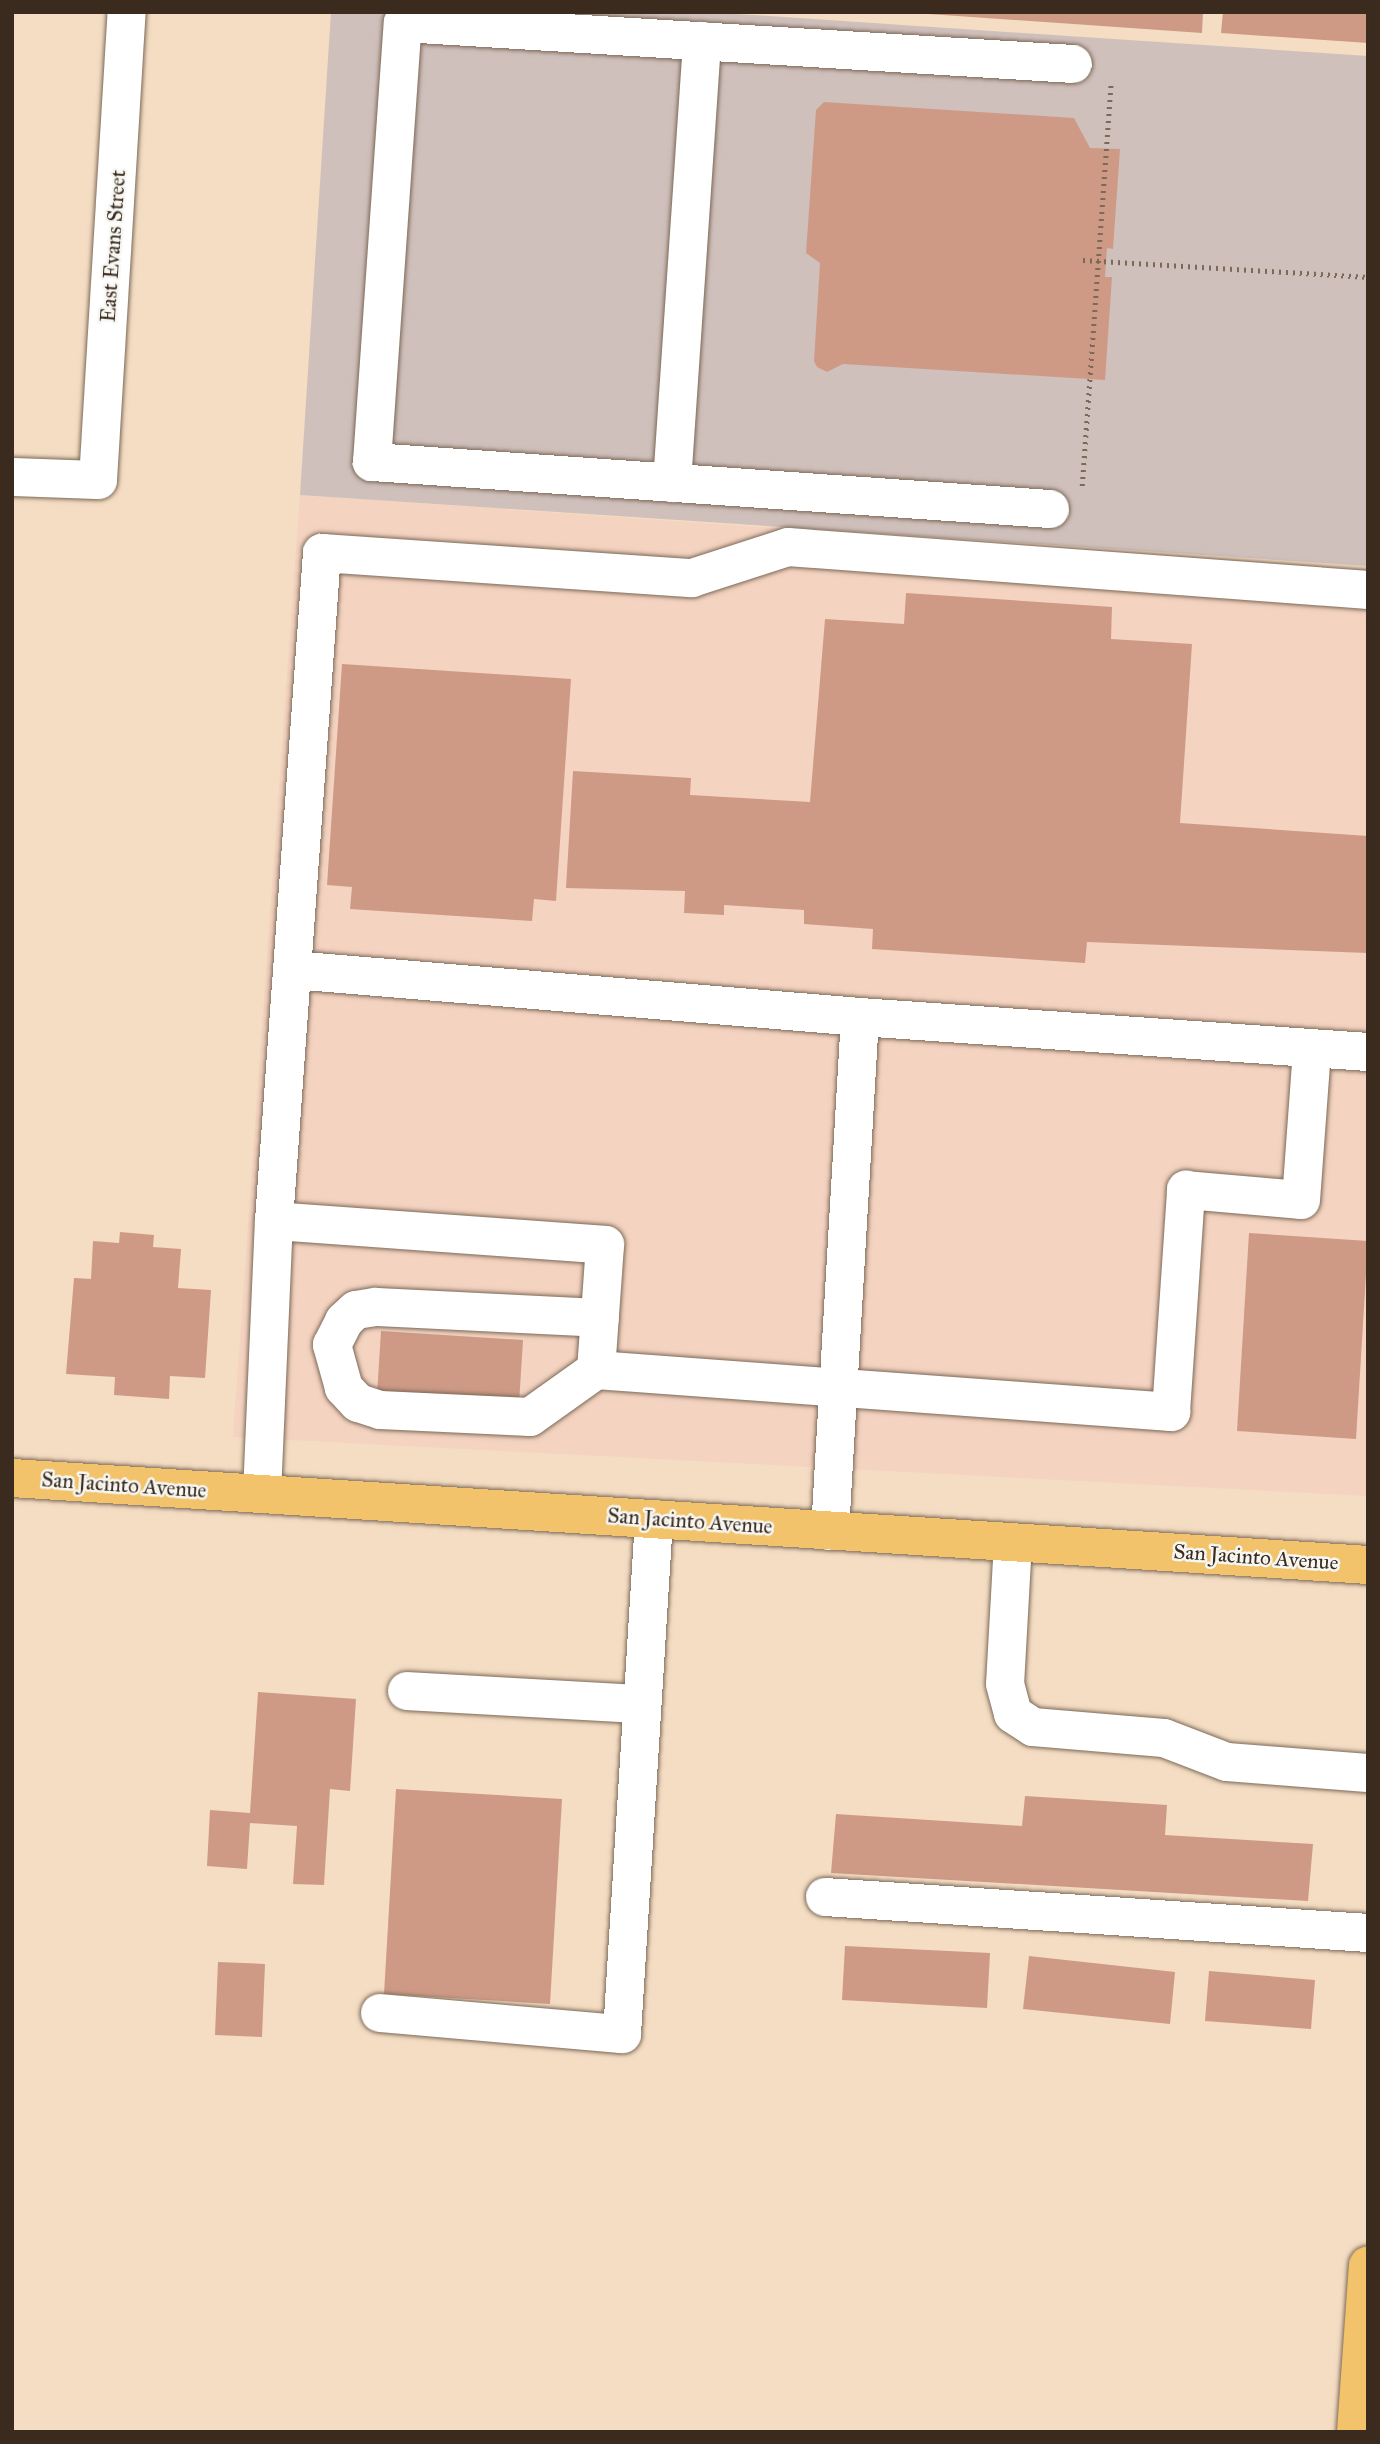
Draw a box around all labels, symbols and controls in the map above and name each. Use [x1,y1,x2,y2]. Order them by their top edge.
street label: East Evans Street [95,169,131,323]
street label: San Jacinto Avenue [41,1467,207,1503]
street label: San Jacinto Avenue [607,1503,773,1539]
street label: San Jacinto Avenue [1173,1539,1339,1575]

